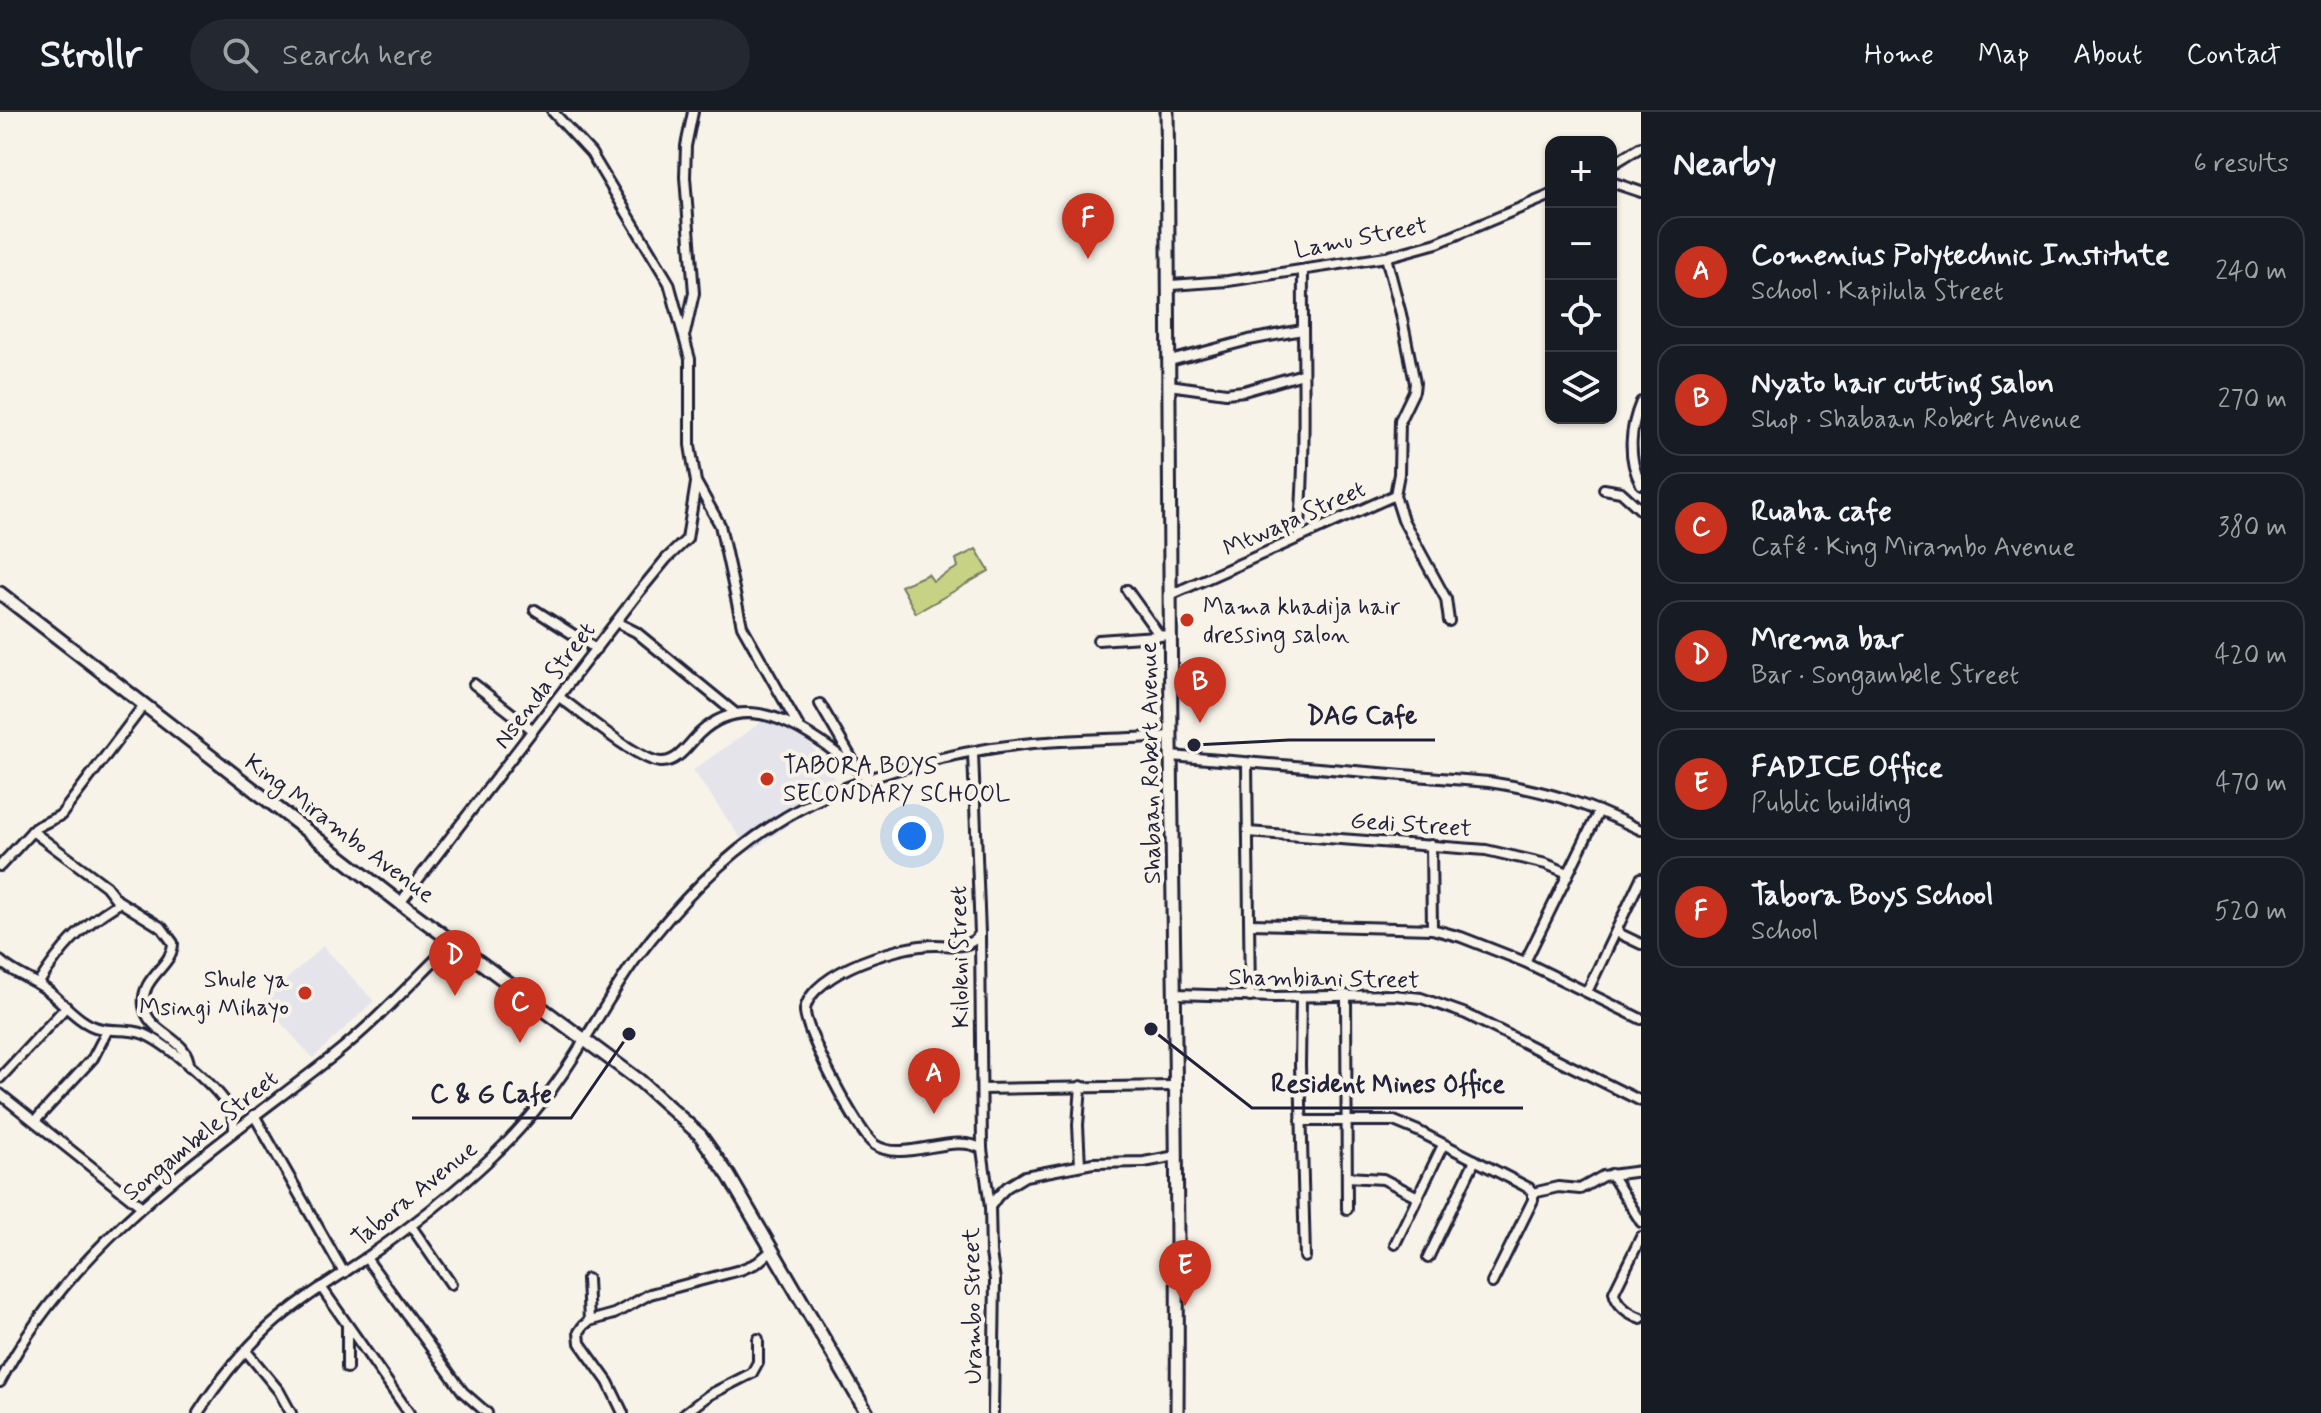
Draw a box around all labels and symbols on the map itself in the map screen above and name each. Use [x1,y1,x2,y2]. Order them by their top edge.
pin: F [1062,193,1114,259]
street label: Lamu Street [1292,210,1430,267]
street label: Mtwapa Street [1218,474,1371,565]
place label: Mama khadija hair dressing salon [1203,592,1400,653]
marker: Mama khadija hair dressing salon [1178,611,1196,629]
street label: Nsenda Street [487,616,603,756]
street label: Shabaan Robert Avenue [1134,641,1169,884]
pin: B [1174,657,1226,723]
callout: DAG Cafe [1289,690,1435,740]
text: DAG Cafe [1307,700,1417,734]
street label: King Mirambo Avenue [237,748,440,913]
place label: TABORA BOYS SECONDARY SCHOOL [783,751,1010,810]
marker: TABORA BOYS SECONDARY SCHOOL [758,770,776,788]
street label: Gedi Street [1349,806,1473,845]
your location [892,816,932,856]
street label: Kiloleni Street [944,885,977,1029]
pin: D [429,930,481,996]
street label: Shambiani Street [1228,962,1420,997]
place label: Shule ya Msingi Mihayo [139,965,290,1024]
pin: C [494,977,546,1043]
marker: Shule ya Msingi Mihayo [296,984,314,1002]
pin: A [908,1048,960,1114]
callout: Resident Mines Office [1252,1058,1523,1108]
street label: Songambele Street [117,1064,286,1210]
callout: C & G Cafe [412,1068,571,1118]
text: Resident Mines Office [1271,1068,1505,1102]
text: C & G Cafe [430,1078,552,1112]
street label: Tabora Avenue [346,1134,484,1254]
street label: Urambo Street [957,1227,990,1385]
pin: E [1159,1240,1211,1306]

